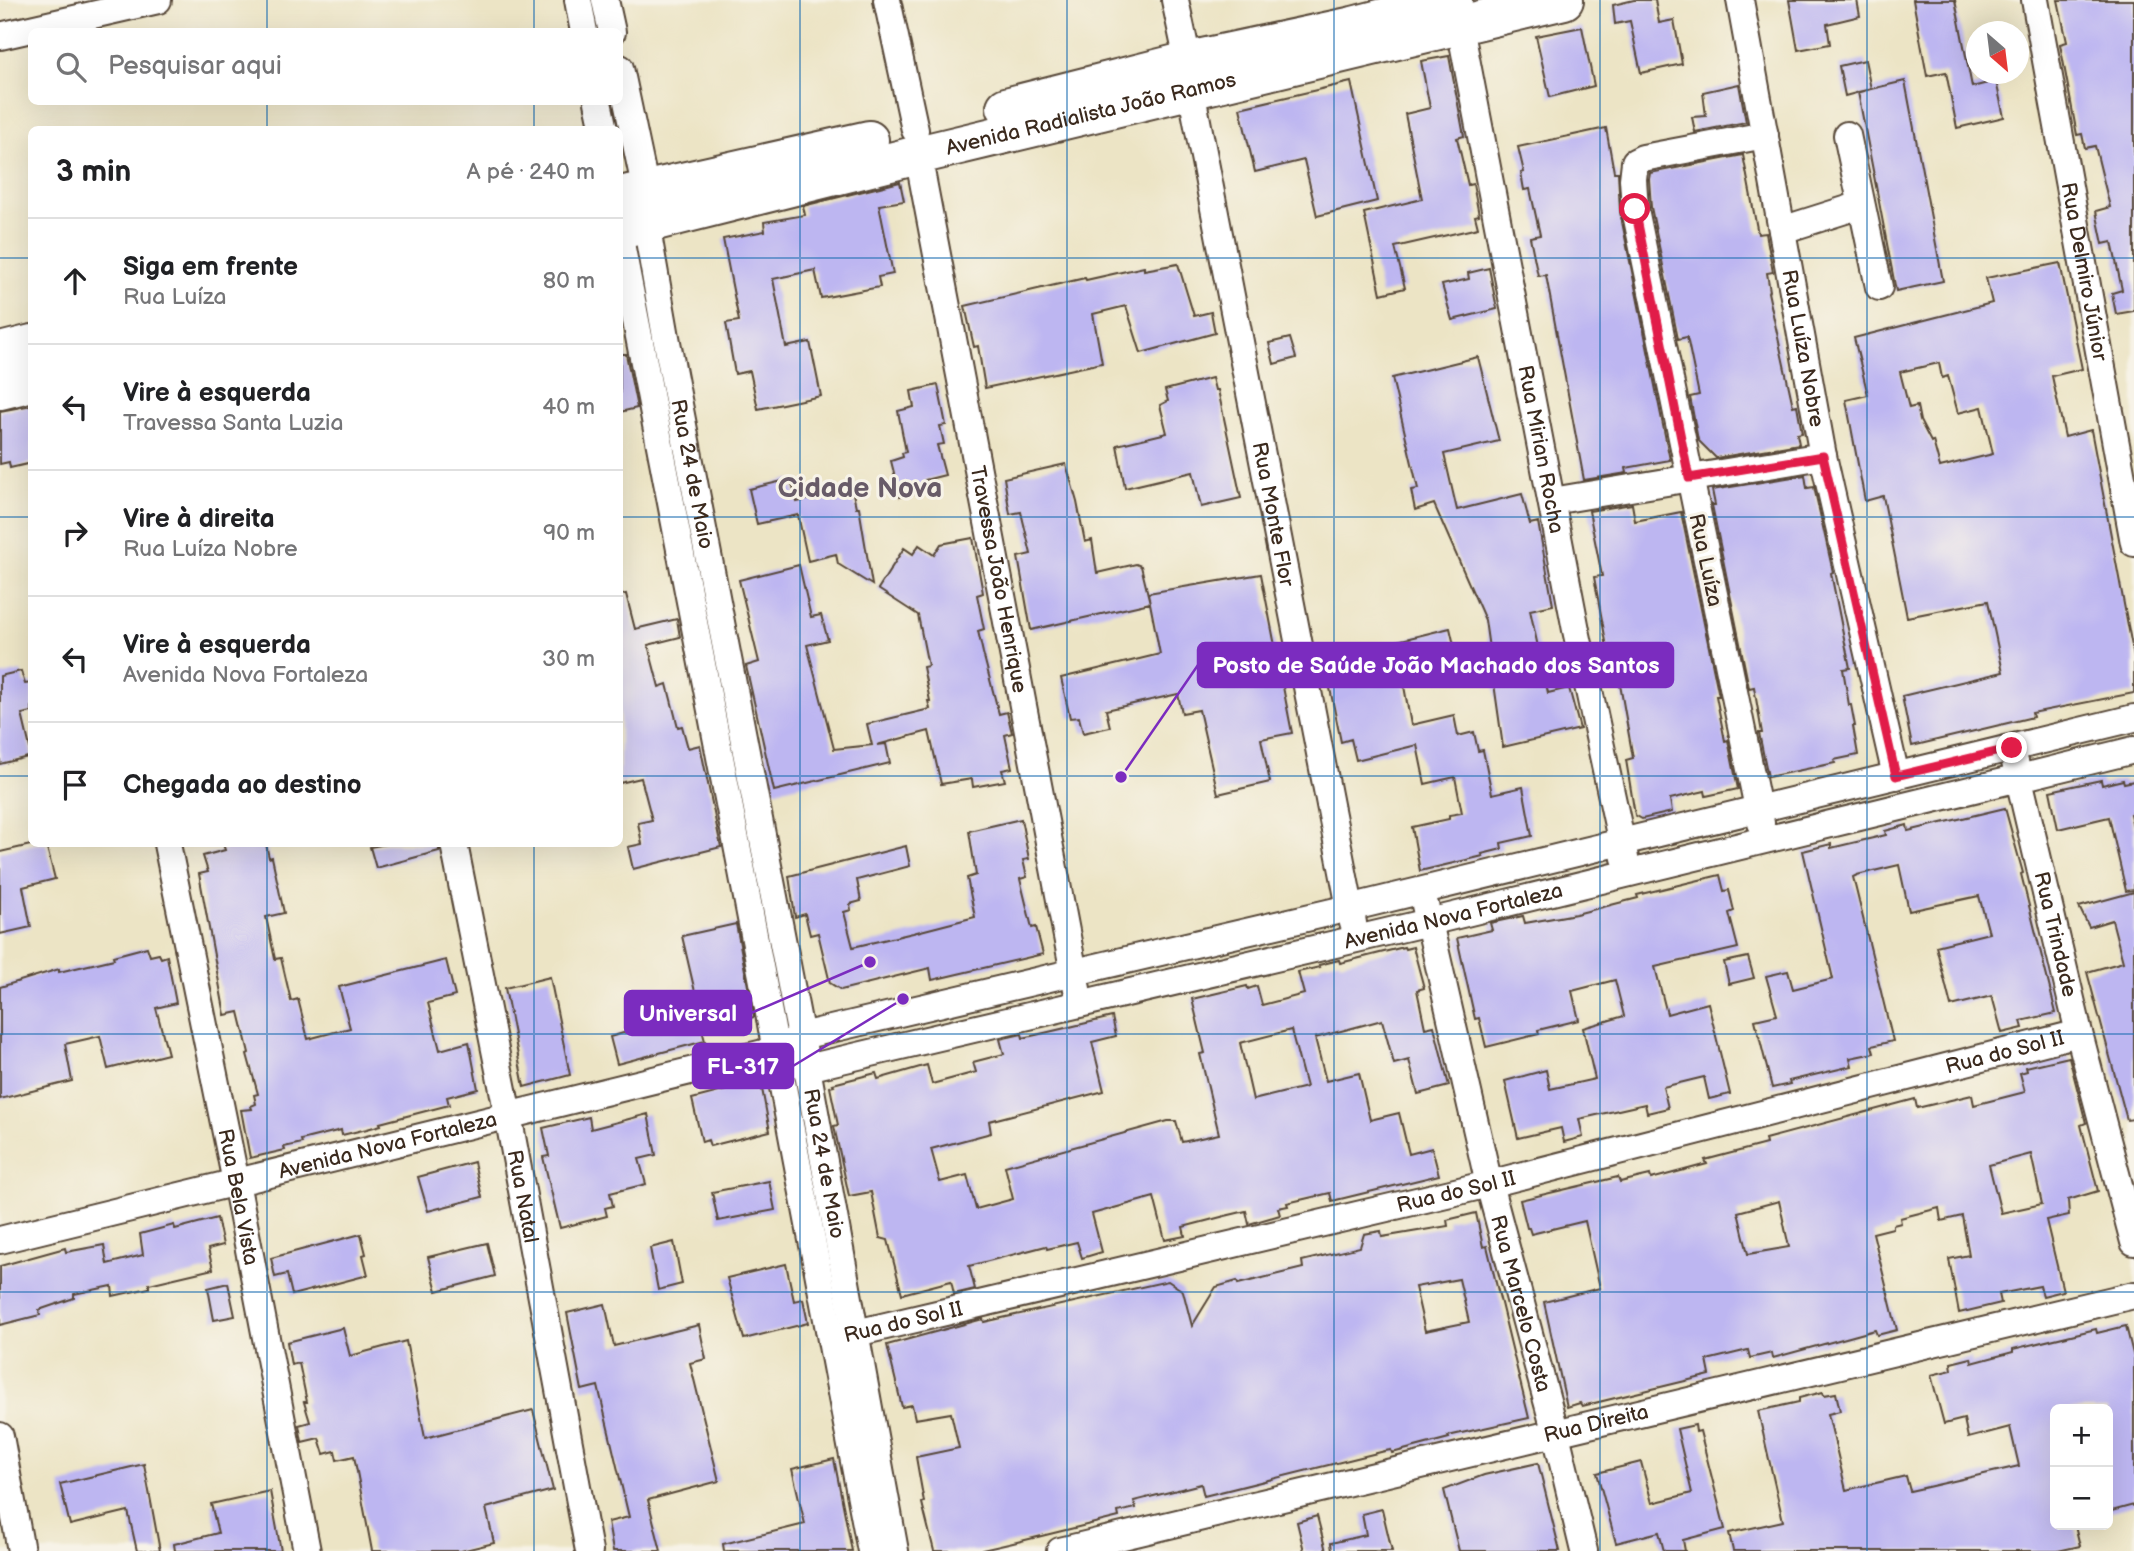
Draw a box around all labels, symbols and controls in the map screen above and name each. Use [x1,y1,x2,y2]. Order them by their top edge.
north arrow [1966,21,2029,84]
search box [28,28,623,105]
icon: search [52,48,90,86]
text: Pesquisar aqui [108,51,282,82]
street label: Avenida Radialista João Ramos [943,67,1239,161]
text: 3 min [56,154,131,190]
text: A pé · 240 m [467,158,595,186]
street label: Rua Delmiro Júnior [2055,180,2113,363]
route start [1619,193,1650,224]
text: Siga em frente [123,252,298,283]
icon: ahead [56,262,94,300]
text: 80 m [543,267,595,295]
street label: Rua Luíza Nobre [1776,268,1829,429]
text: Rua Luíza [123,283,227,311]
street label: Rua Mirian Rocha [1512,363,1569,536]
text: Vire à esquerda [123,378,311,409]
icon: left [56,388,94,426]
text: 40 m [542,393,595,421]
street label: Rua 24 de Maio [665,397,719,551]
text: Travessa Santa Luzia [123,409,343,437]
street label: Rua Monte Flor [1247,440,1299,589]
street label: Travessa João Henrique [965,464,1032,695]
district label: Cidade Nova [778,472,942,505]
text: Vire à direita [123,504,275,535]
street label: Rua Luíza [1683,511,1728,609]
icon: right [56,514,94,552]
text: 90 m [543,519,595,547]
text: Rua Luíza Nobre [123,535,298,563]
text: Vire à esquerda [123,630,311,661]
icon: left [56,640,94,678]
callout: Posto de Saúde João Machado dos Santos [1198,643,1673,687]
text: 30 m [542,645,595,673]
text: Posto de Saúde João Machado dos Santos [1212,652,1660,680]
text: Avenida Nova Fortaleza [123,661,368,689]
route end [1996,732,2027,763]
icon: arrive [56,766,94,804]
text: Chegada ao destino [123,770,361,801]
street label: Rua Trindade [2028,869,2082,1000]
street label: Avenida Nova Fortaleza [1342,878,1565,955]
callout: Universal [625,991,751,1035]
text: Universal [639,1000,737,1028]
street label: Rua do Sol II [1943,1025,2067,1080]
callout: FL-317 [693,1044,793,1088]
text: FL-317 [707,1053,779,1081]
street label: Rua 24 de Maio [798,1087,850,1241]
street label: Avenida Nova Fortaleza [276,1107,499,1184]
street label: Rua Bela Vista [212,1126,264,1267]
street label: Rua Natal [502,1148,544,1245]
street label: Rua do Sol II [1394,1166,1518,1218]
street label: Rua Marcelo Costa [1485,1212,1556,1395]
street label: Rua do Sol II [841,1296,965,1348]
street label: Rua Direita [1541,1399,1651,1448]
map controls [2050,1404,2113,1530]
button: + [2050,1404,2113,1467]
button: − [2050,1467,2113,1530]

